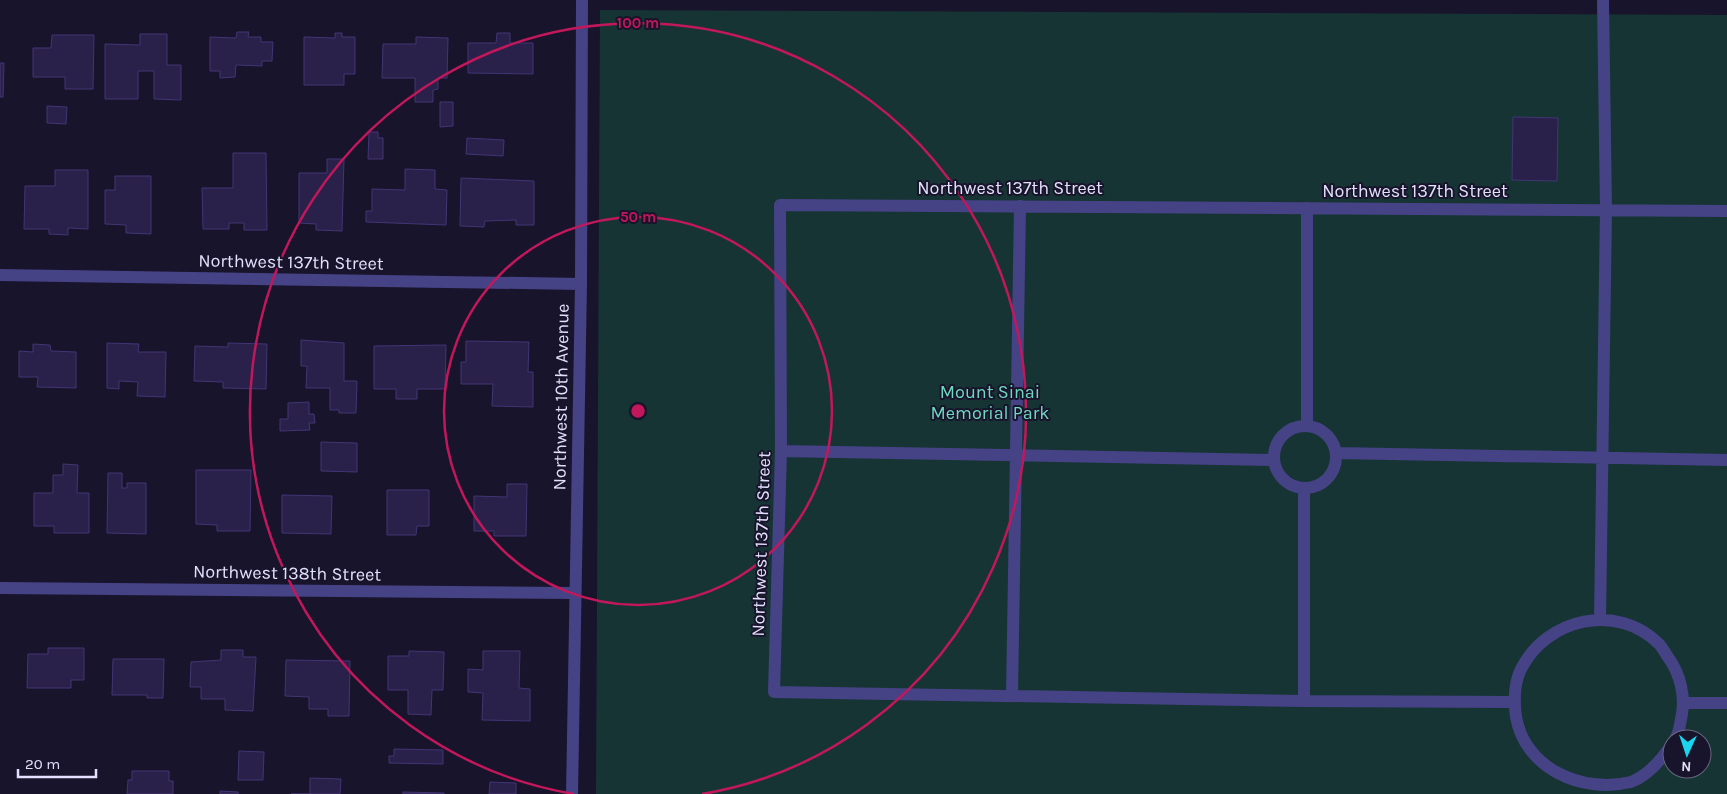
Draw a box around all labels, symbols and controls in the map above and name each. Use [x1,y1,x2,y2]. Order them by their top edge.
text: 100 m [617,14,659,32]
street label: Northwest 137th Street [917,177,1103,199]
street label: Northwest 137th Street [1322,180,1508,202]
text: 50 m [620,208,656,226]
street label: Northwest 137th Street [198,249,384,275]
street label: Northwest 10th Avenue [548,303,574,491]
park label: Mount Sinai Memorial Park [931,381,1049,424]
centre of rings [629,402,647,420]
street label: Northwest 137th Street [747,451,775,637]
street label: Northwest 138th Street [193,560,381,586]
north arrow [1662,729,1712,779]
scale bar [18,746,95,778]
text: 20 m [25,755,60,773]
text: N [1681,758,1692,775]

